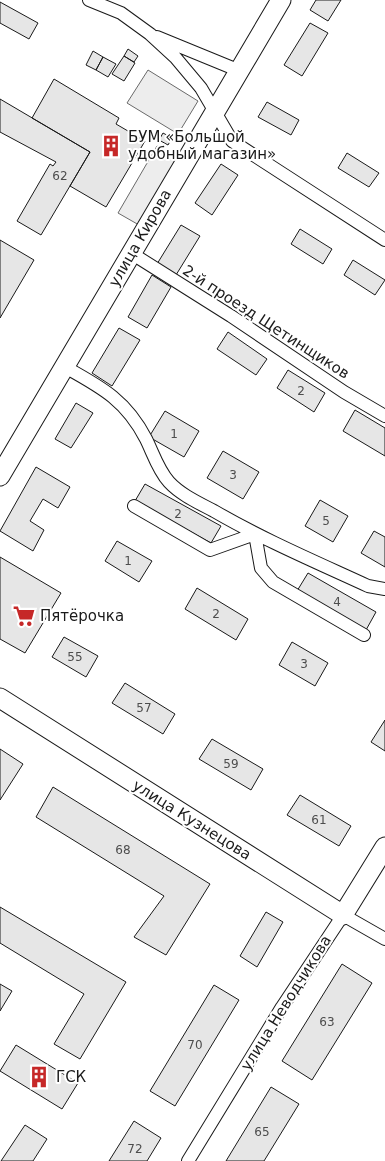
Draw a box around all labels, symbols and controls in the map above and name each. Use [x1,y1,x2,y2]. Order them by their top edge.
place label: БУМ «Большой удобный магазин» [128,128,276,163]
building icon: БУМ «Большой удобный магазин» [98,133,124,159]
house number: 62 [52,169,68,183]
street label: улица Кирова [105,186,175,290]
street label: 2-й проезд Щетинщиков [179,261,353,383]
house number: 2 [297,384,305,398]
house number: 1 [170,427,178,441]
house number: 3 [229,468,237,482]
house number: 2 [174,507,182,521]
house number: 5 [322,514,330,528]
house number: 1 [124,554,132,568]
house number: 4 [333,595,341,609]
supermarket icon: Пятёрочка [11,603,37,629]
place label: Пятёрочка [40,607,124,625]
house number: 2 [212,607,220,621]
house number: 55 [67,650,83,664]
house number: 3 [300,657,308,671]
house number: 57 [136,701,152,715]
house number: 59 [223,757,239,771]
street label: улица Кузнецова [129,776,255,864]
house number: 61 [311,813,327,827]
house number: 68 [115,843,131,857]
street label: улица Неводчикова [237,932,335,1074]
house number: 63 [319,1015,335,1029]
house number: 70 [187,1038,203,1052]
building icon: ГСК [26,1064,52,1090]
place label: ГСК [56,1068,87,1086]
house number: 65 [254,1125,270,1139]
house number: 72 [127,1142,143,1156]

